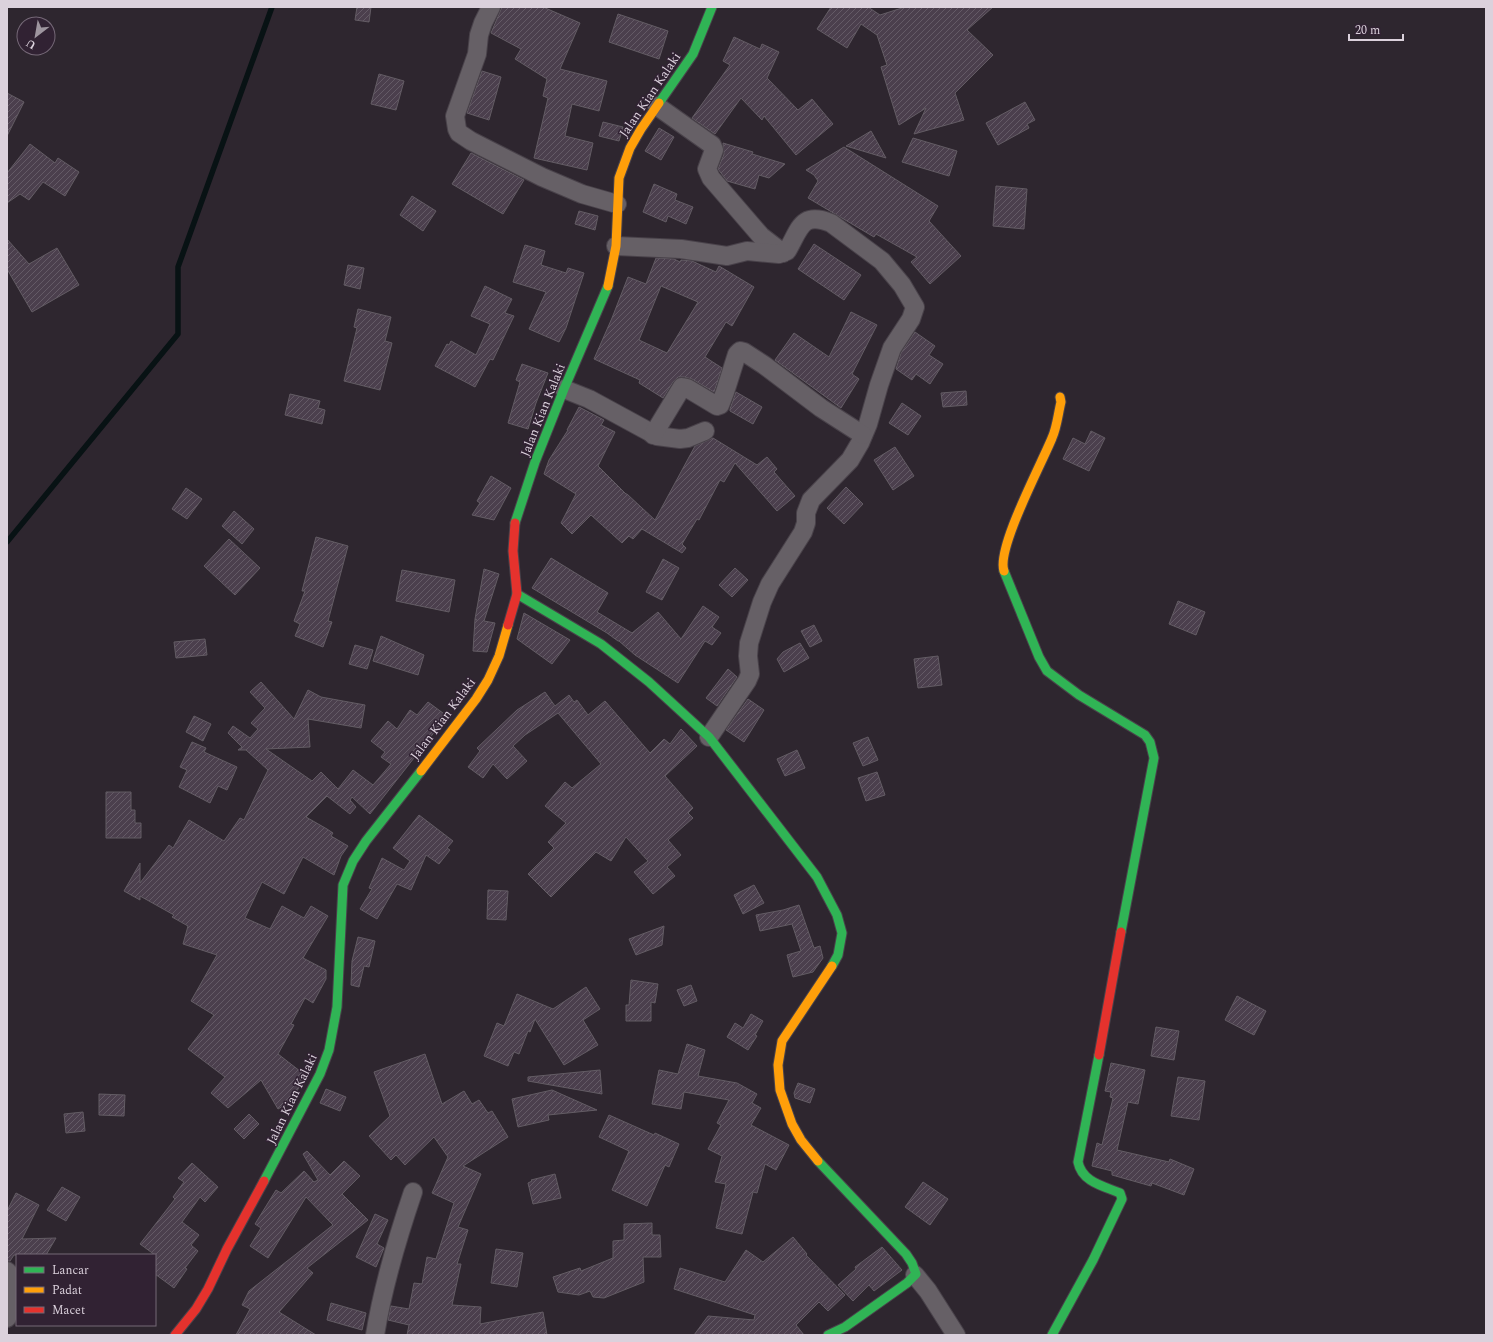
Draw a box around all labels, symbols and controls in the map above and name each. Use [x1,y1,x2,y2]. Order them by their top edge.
north arrow [16,16,56,56]
scale bar [1349,16,1403,42]
text: 20 m [1355,21,1380,40]
text: U [23,34,39,54]
street label: Jalan Kian Kalaki [614,48,686,142]
street label: Jalan Kian Kalaki [515,360,571,460]
street label: Jalan Kian Kalaki [405,673,481,765]
street label: Jalan Kian Kalaki [261,1050,323,1148]
legend [16,1254,156,1326]
text: Lancar [52,1261,89,1280]
text: Padat [52,1281,82,1300]
text: Macet [52,1301,85,1320]

